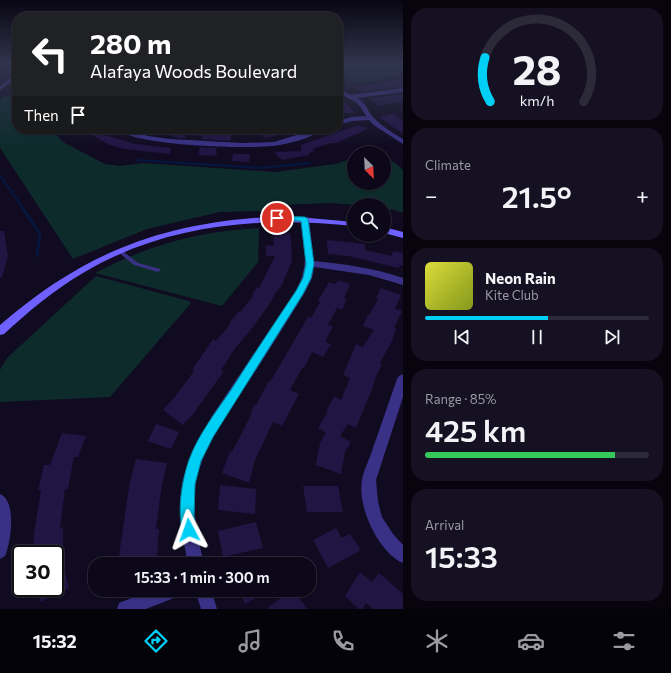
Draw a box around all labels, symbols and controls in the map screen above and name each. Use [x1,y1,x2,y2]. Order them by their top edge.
text: 280 m [90,26,171,60]
icon: left [24,28,76,80]
text: 28 [512,43,562,94]
text: Alafaya Woods Boulevard [90,60,297,82]
text: km/h [520,91,554,109]
icon: arrive [67,104,89,126]
text: Then [24,106,59,124]
north arrow [347,146,391,190]
map controls [347,146,391,242]
text: Climate [425,157,471,173]
text: 21.5° [502,177,572,214]
text: − [425,182,438,209]
text: + [636,182,649,209]
button: search [347,198,391,242]
pin [260,201,294,235]
icon: arrive [266,207,288,229]
text: Neon Rain [485,269,556,287]
text: Kite Club [485,287,539,303]
icon: previous [451,326,473,348]
icon: pause [526,326,548,348]
icon: next [601,326,623,348]
text: Range · 85% [425,391,497,407]
text: 425 km [425,411,526,448]
position arrow [168,509,210,551]
text: Arrival [425,517,464,533]
text: 15:33 [425,537,498,574]
speed limit sign: 30 [12,545,64,597]
text: 15:33 · 1 min · 300 m [134,568,270,586]
icon: directions [142,627,170,655]
icon: music [236,627,264,655]
icon: phone [329,627,357,655]
icon: climate [423,627,451,655]
icon: car [517,627,545,655]
icon: filters [610,627,638,655]
text: 15:32 [33,630,77,652]

